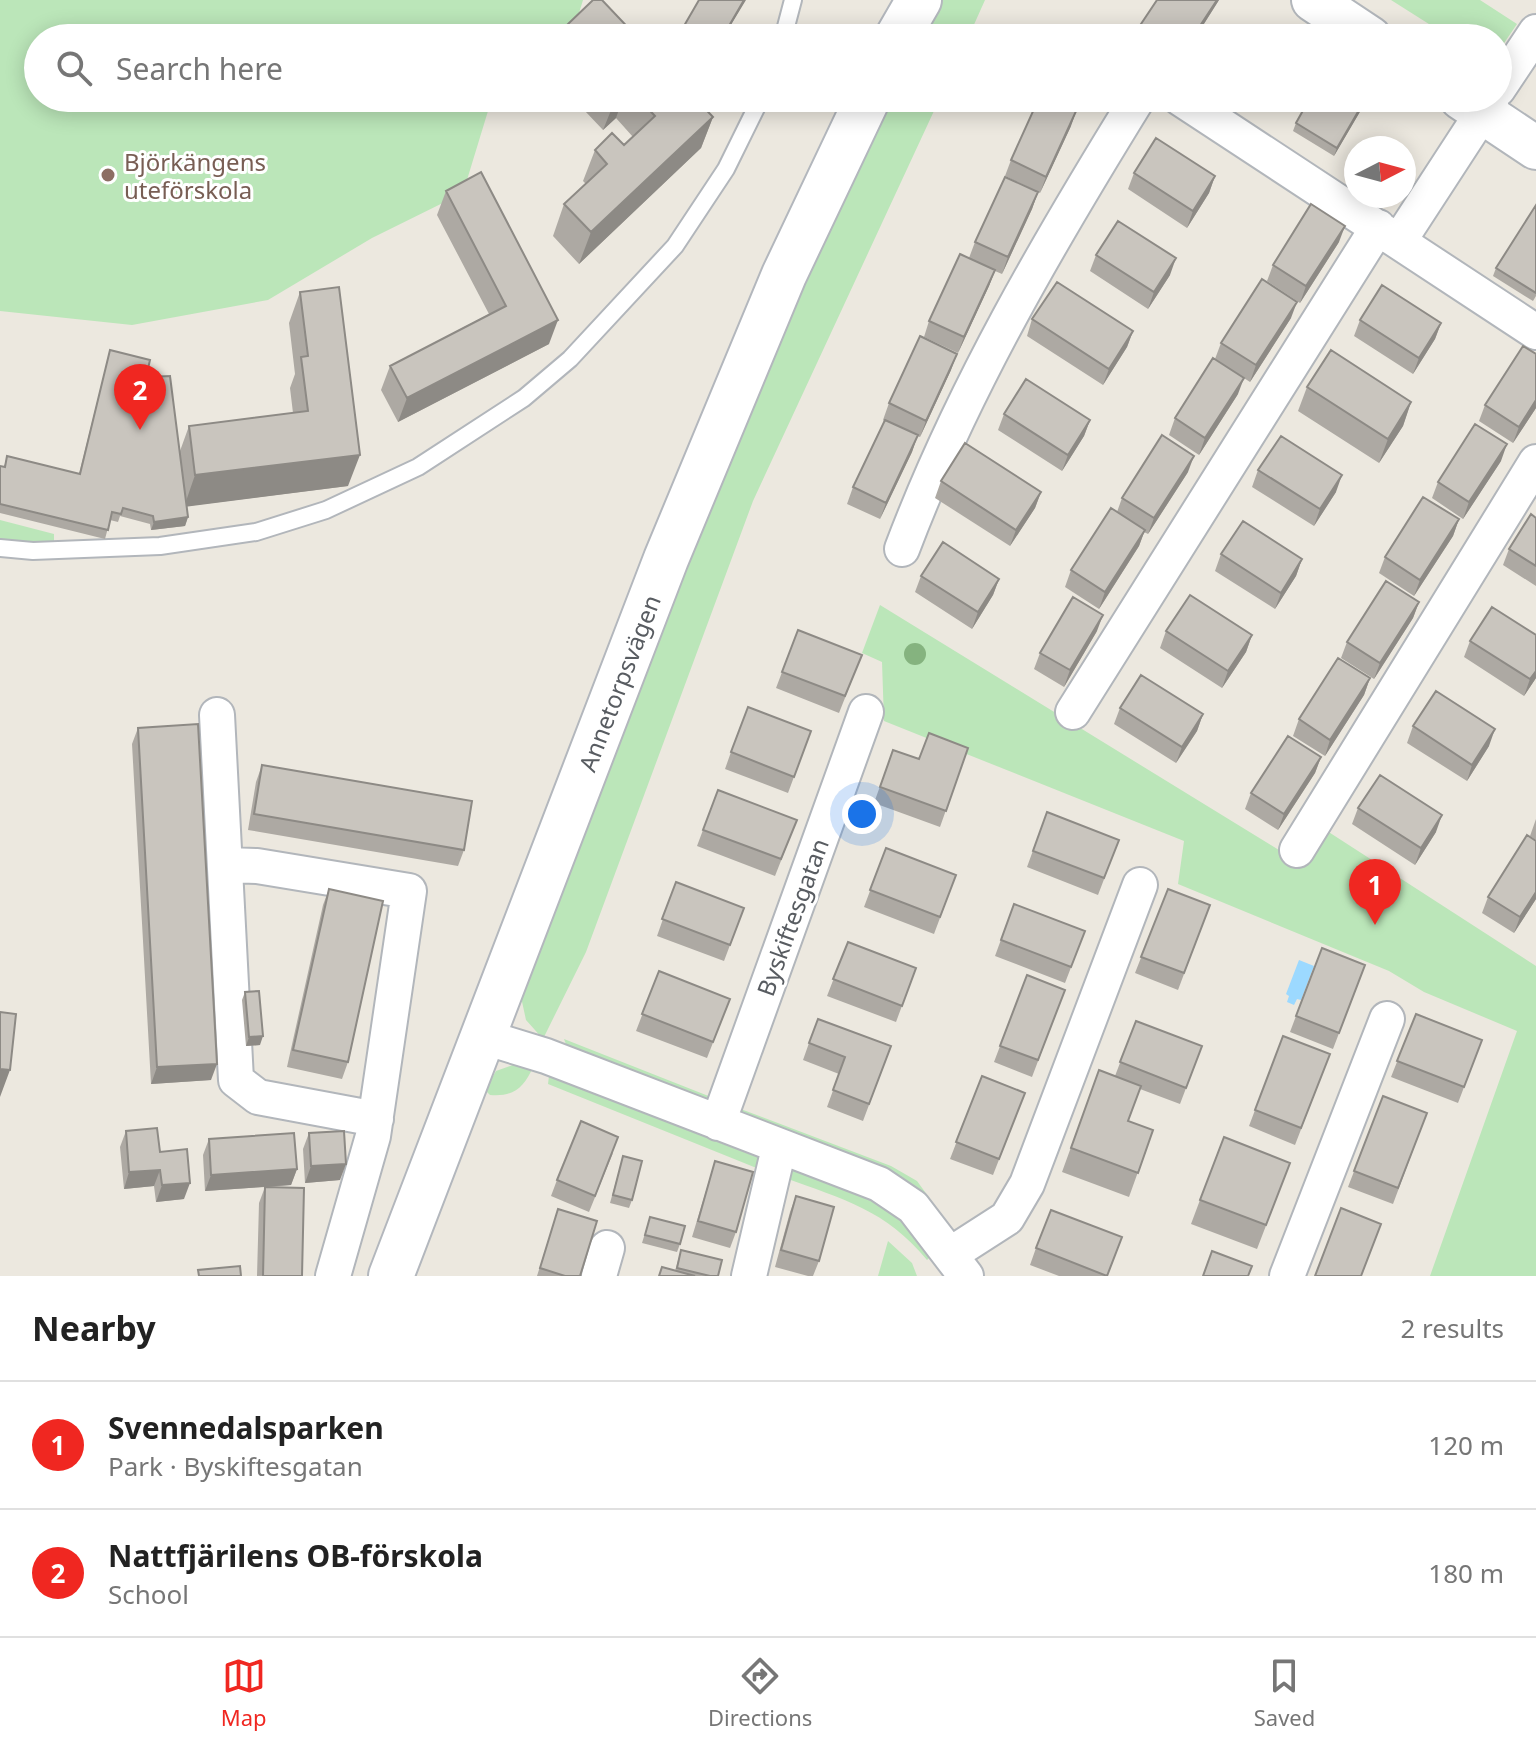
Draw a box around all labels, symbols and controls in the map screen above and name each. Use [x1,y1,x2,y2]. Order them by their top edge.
search box [24,24,1512,112]
icon: search [52,46,96,90]
text: Search here [116,48,283,89]
north arrow [1344,136,1416,208]
place label: Björkängens uteförskola [124,145,266,206]
marker: Björkängens uteförskola [99,166,117,184]
pin: 2 [114,364,166,430]
street label: Annetorpsvägen [570,590,668,776]
your location [842,794,882,834]
street label: Byskiftesgatan [748,834,836,1000]
pin: 1 [1349,859,1401,925]
text: Nearby [32,1305,156,1351]
text: 2 results [1400,1310,1504,1346]
text: Svennedalsparken [108,1407,384,1448]
text: 1 [51,1427,65,1463]
text: 120 m [1428,1427,1504,1463]
text: Park · Byskiftesgatan [108,1448,363,1484]
text: Nattfjärilens OB-förskola [108,1535,483,1576]
text: 2 [51,1555,65,1591]
text: 180 m [1428,1555,1504,1591]
text: School [108,1576,189,1612]
tab: Map [221,1654,267,1732]
tab: Directions [708,1654,812,1732]
tab: Saved [1254,1654,1315,1732]

